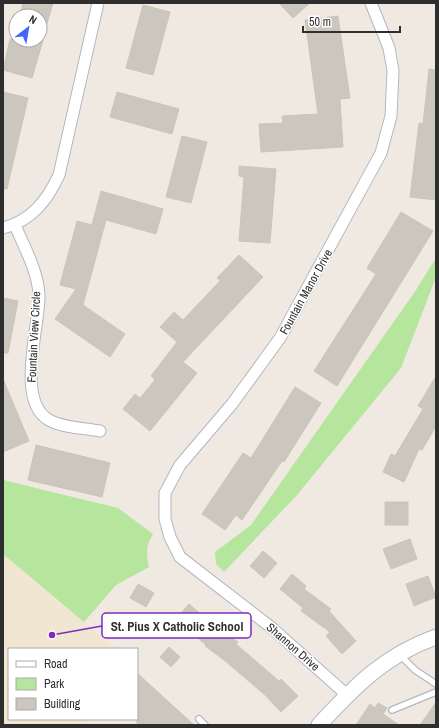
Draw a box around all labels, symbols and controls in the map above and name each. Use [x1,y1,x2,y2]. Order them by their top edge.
north arrow [8,8,48,48]
scale bar [303,8,400,34]
text: N [27,12,40,27]
text: 50 m [309,14,331,30]
street label: Fountain Manor Drive [276,246,336,338]
street label: Fountain View Circle [24,291,44,383]
callout: St. Pius X Catholic School [102,613,251,638]
text: St. Pius X Catholic School [111,618,243,635]
street label: Shannon Drive [263,619,323,675]
legend [8,648,138,720]
text: Road [44,656,68,672]
text: Park [44,676,64,692]
text: Building [44,696,81,712]

